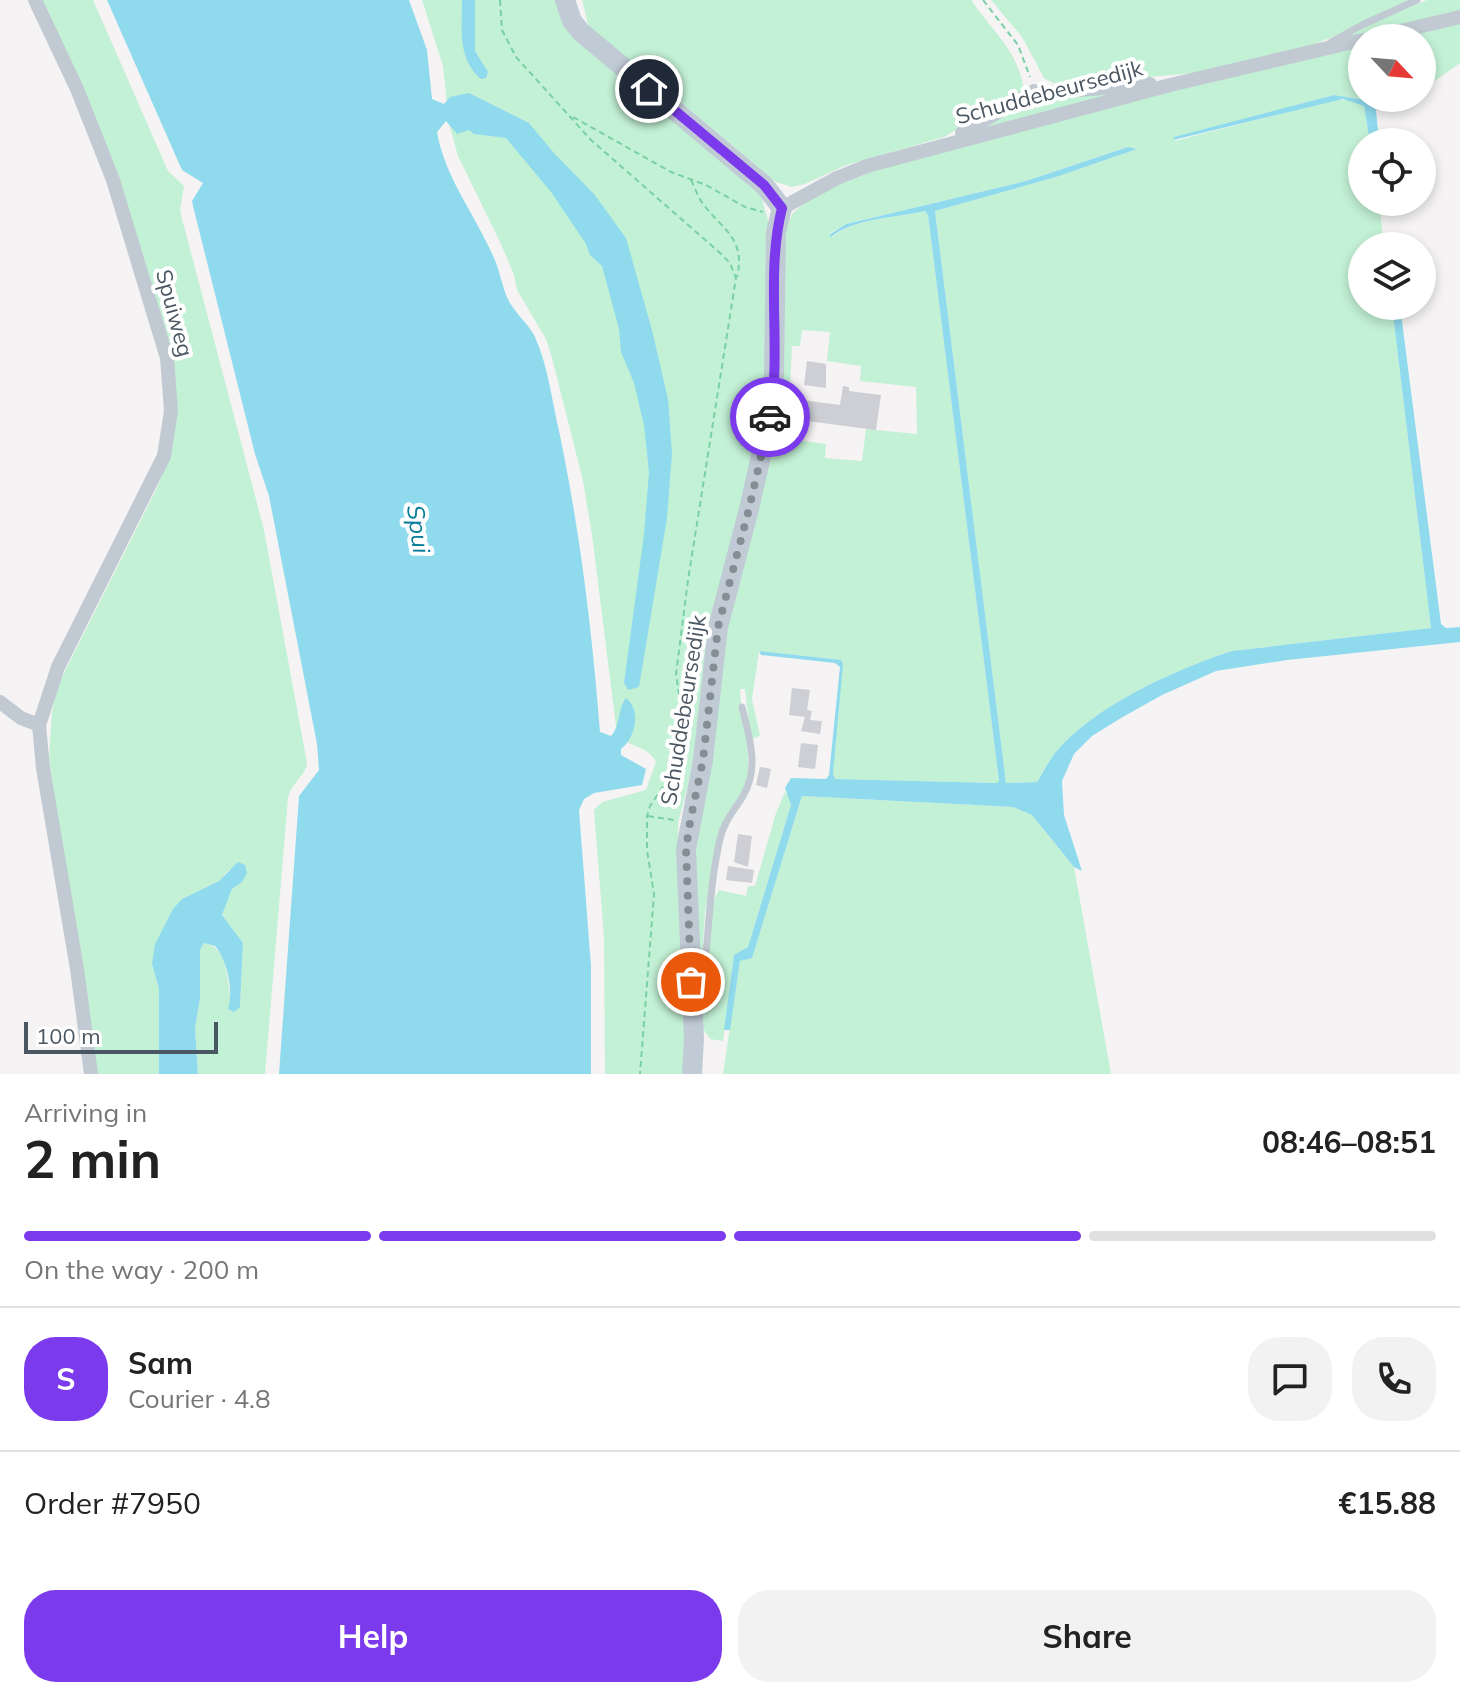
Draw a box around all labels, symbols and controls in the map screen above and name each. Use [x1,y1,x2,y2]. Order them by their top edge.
north arrow [1348,24,1436,112]
map controls [1348,24,1436,320]
street label: Schuddebeursedijk [953,53,1146,130]
pin [615,55,683,123]
icon: home [627,67,671,111]
button: locate [1348,128,1436,216]
button: layers [1348,232,1436,320]
street label: Spuiweg [150,266,200,360]
courier [730,377,810,457]
icon: car [748,395,792,439]
water label: Spui [401,503,437,556]
street label: Schuddebeursedijk [654,612,712,807]
pin [657,948,725,1016]
icon: bag [669,960,713,1004]
scale bar [24,1018,218,1054]
text: 100 m [36,1022,101,1050]
text: Arriving in [24,1096,147,1129]
text: 08:46–08:51 [1262,1123,1436,1161]
text: 2 min [24,1126,161,1191]
text: On the way · 200 m [24,1253,259,1286]
button: chat [1248,1337,1332,1421]
button: phone [1352,1337,1436,1421]
text: Sam [128,1344,193,1382]
text: S [56,1360,76,1398]
text: Courier · 4.8 [128,1382,271,1415]
text: Order #7950 [24,1484,201,1522]
text: €15.88 [1339,1484,1436,1522]
button: Help [24,1590,722,1682]
button: Share [738,1590,1436,1682]

